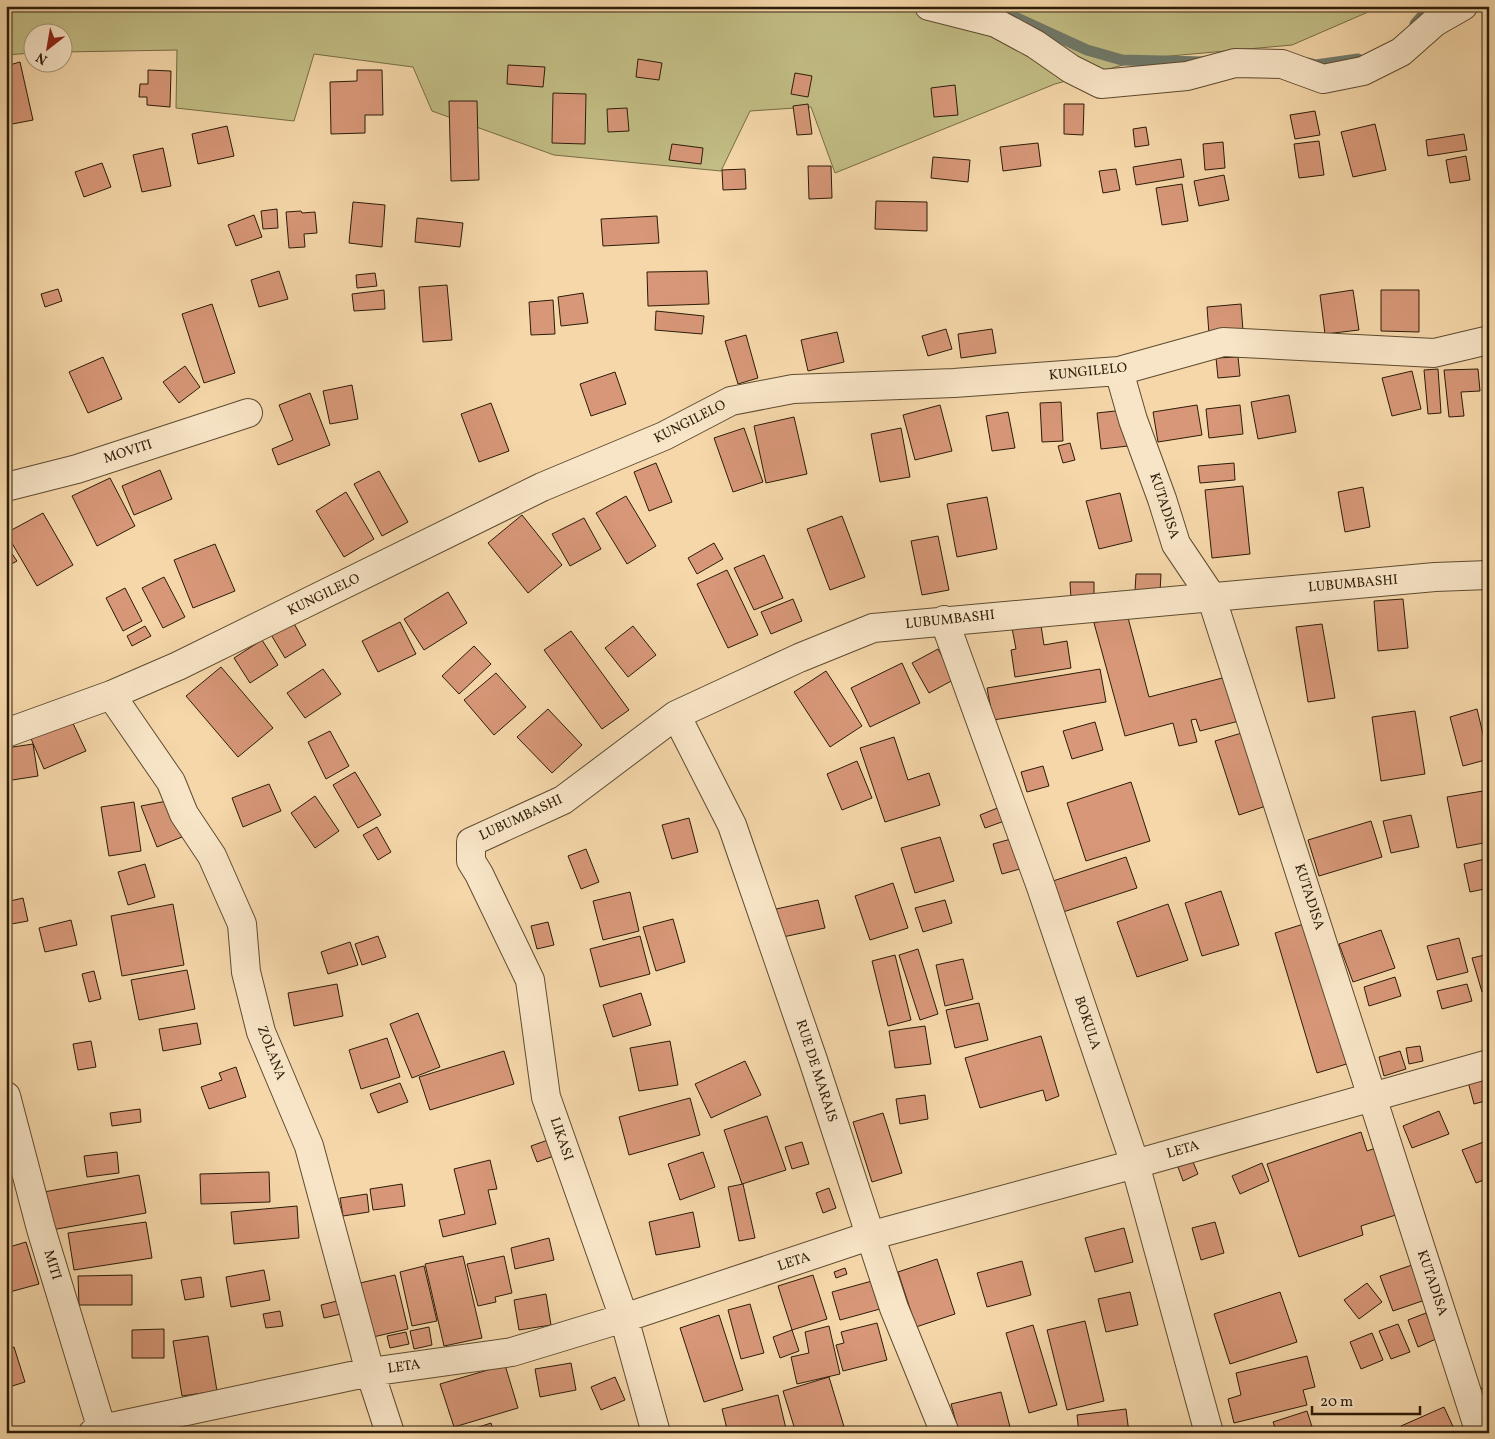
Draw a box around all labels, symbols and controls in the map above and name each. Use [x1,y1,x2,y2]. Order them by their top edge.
north arrow [22,22,72,72]
text: N [33,47,51,69]
street label: KUNGILELO [1048,358,1128,386]
street label: KUNGILELO [651,396,729,448]
street label: MOVITI [101,435,155,469]
street label: KUTADISA [1144,471,1184,542]
street label: KUNGILELO [285,569,363,621]
street label: LUBUMBASHI [1307,571,1399,597]
street label: LUBUMBASHI [904,606,996,634]
street label: LUBUMBASHI [476,790,566,846]
street label: KUTADISA [1289,862,1329,933]
street label: BOKULA [1069,994,1105,1052]
street label: RUE DE MARAIS [790,1017,842,1125]
street label: ZOLANA [252,1023,290,1083]
street label: LIKASI [545,1115,577,1163]
street label: LETA [1164,1136,1202,1164]
street label: MITI [38,1248,66,1282]
street label: LETA [775,1248,813,1276]
street label: KUTADISA [1412,1248,1452,1319]
street label: LETA [386,1355,422,1379]
scale bar [1312,1384,1420,1416]
text: 20 m [1320,1392,1353,1413]

